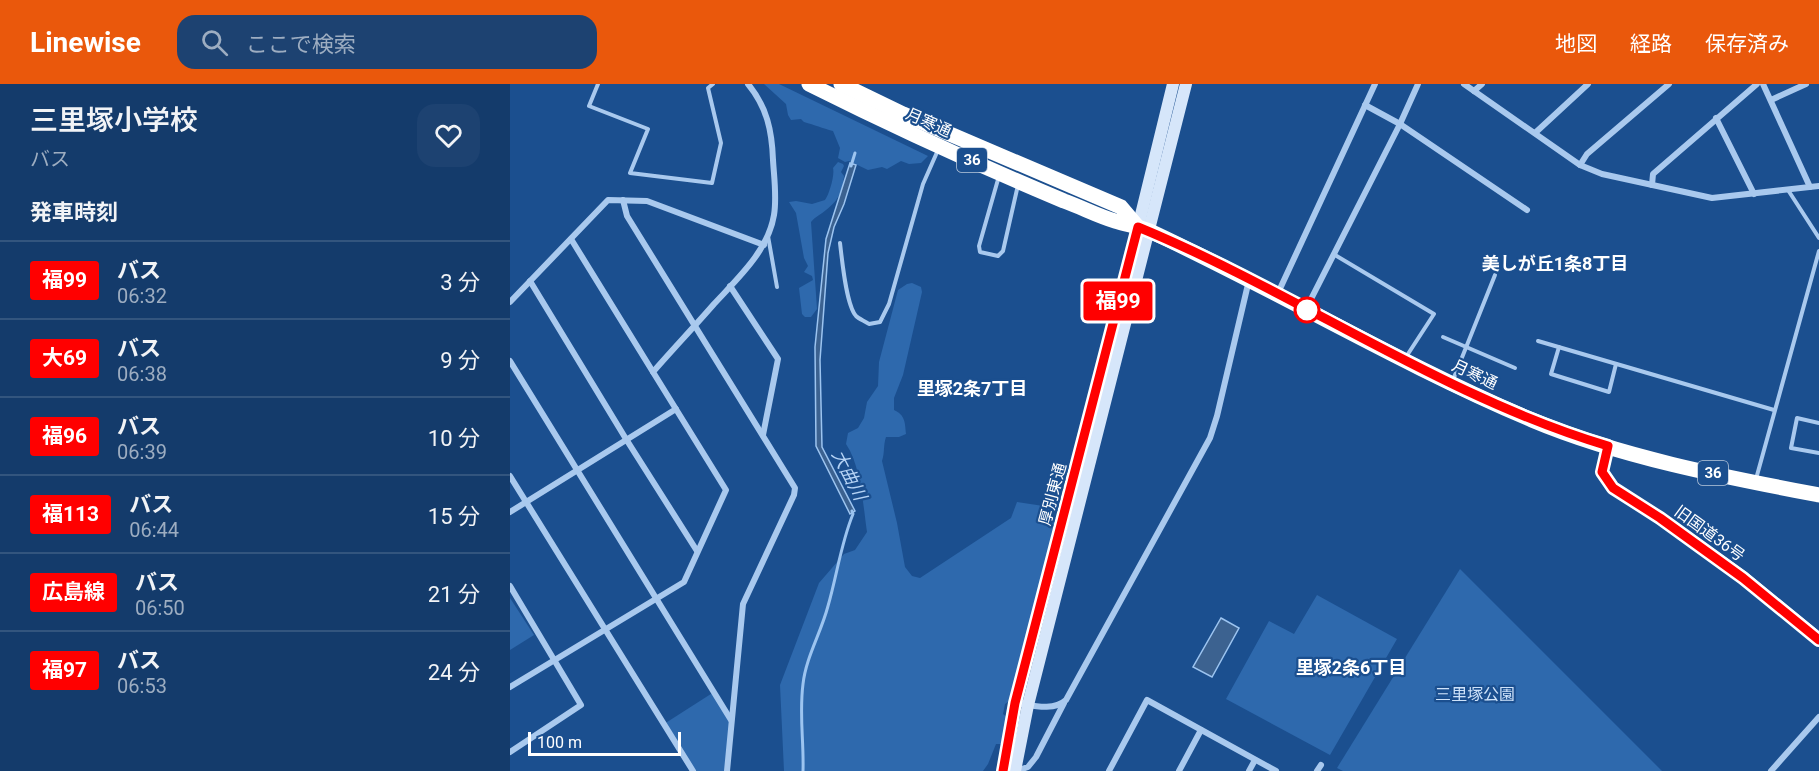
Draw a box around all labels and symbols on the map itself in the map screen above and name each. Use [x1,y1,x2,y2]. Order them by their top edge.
street label: 月寒通 [903,104,955,141]
road number: 36 [957,148,987,172]
district label: 美しが丘1条8丁目 [1482,253,1628,274]
line badge: 福99 [1084,282,1152,320]
unlabelled marker [1294,297,1320,323]
street label: 月寒通 [1449,356,1501,393]
district label: 里塚2条7丁目 [917,378,1027,399]
water label: 大曲川 [828,446,872,505]
street label: 厚別東通 [1035,461,1070,528]
road number: 36 [1698,461,1728,485]
street label: 旧国道36号 [1671,502,1748,565]
district label: 里塚2条6丁目 [1296,657,1406,678]
park label: 三里塚公園 [1435,685,1515,704]
scale bar [528,729,681,756]

